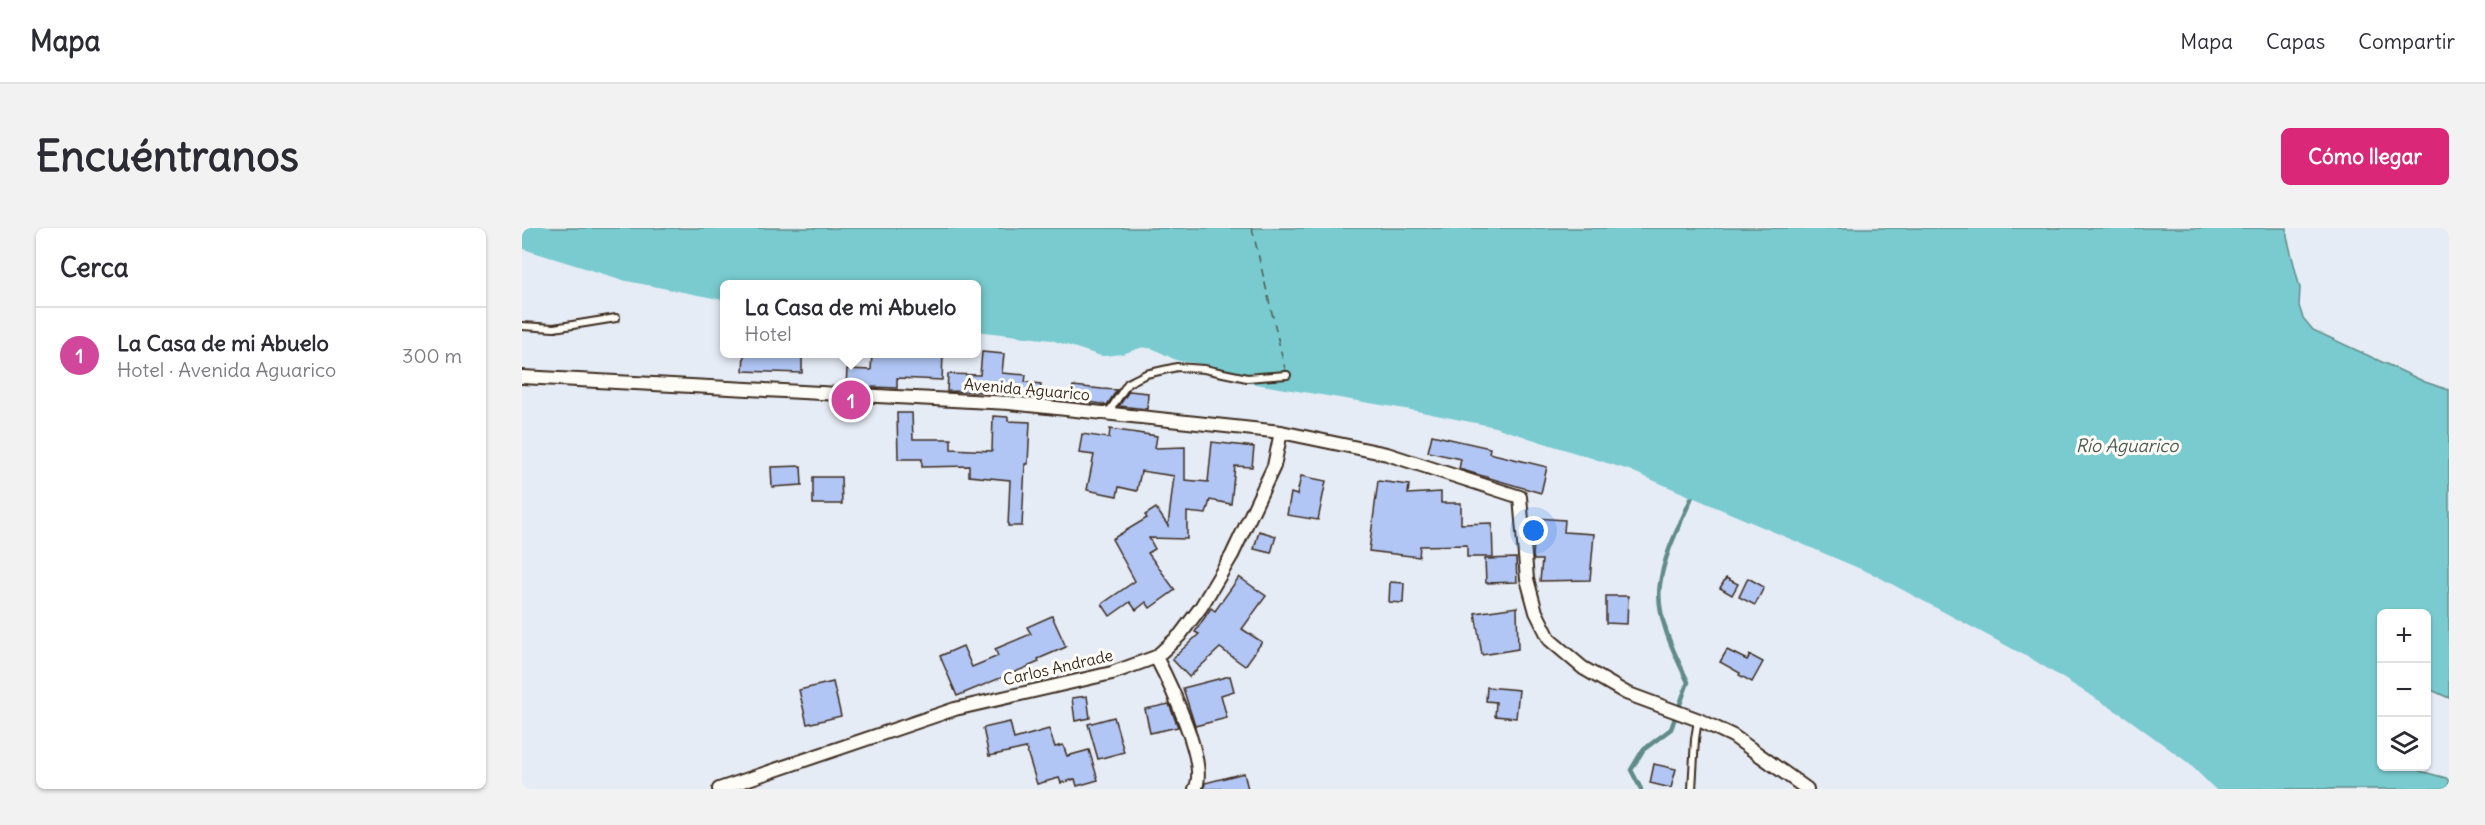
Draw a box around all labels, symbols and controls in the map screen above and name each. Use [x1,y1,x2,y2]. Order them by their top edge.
text: Mapa [30,23,100,59]
text: Mapa [2180,28,2233,55]
text: Capas [2266,28,2325,55]
text: Compartir [2358,28,2455,55]
button: Cómo llegar [2281,128,2449,185]
text: Encuéntranos [36,130,299,182]
text: Cerca [60,251,129,284]
popup [720,280,981,358]
text: La Casa de mi Abuelo [745,293,956,321]
text: Hotel [745,321,792,346]
text: La Casa de mi Abuelo [117,329,329,357]
text: 1 [76,343,83,368]
text: 300 m [402,343,462,368]
text: Hotel · Avenida Aguarico [117,357,336,382]
street label: Avenida Aguarico [963,374,1091,404]
pin: 1 [832,378,870,423]
water label: Río Aguarico [2076,434,2179,457]
your location [1519,516,1548,545]
map controls [2377,609,2431,771]
button: + [2377,609,2431,663]
street label: Carlos Andrade [1001,645,1115,689]
button: − [2377,663,2431,717]
button: layers [2377,717,2431,771]

